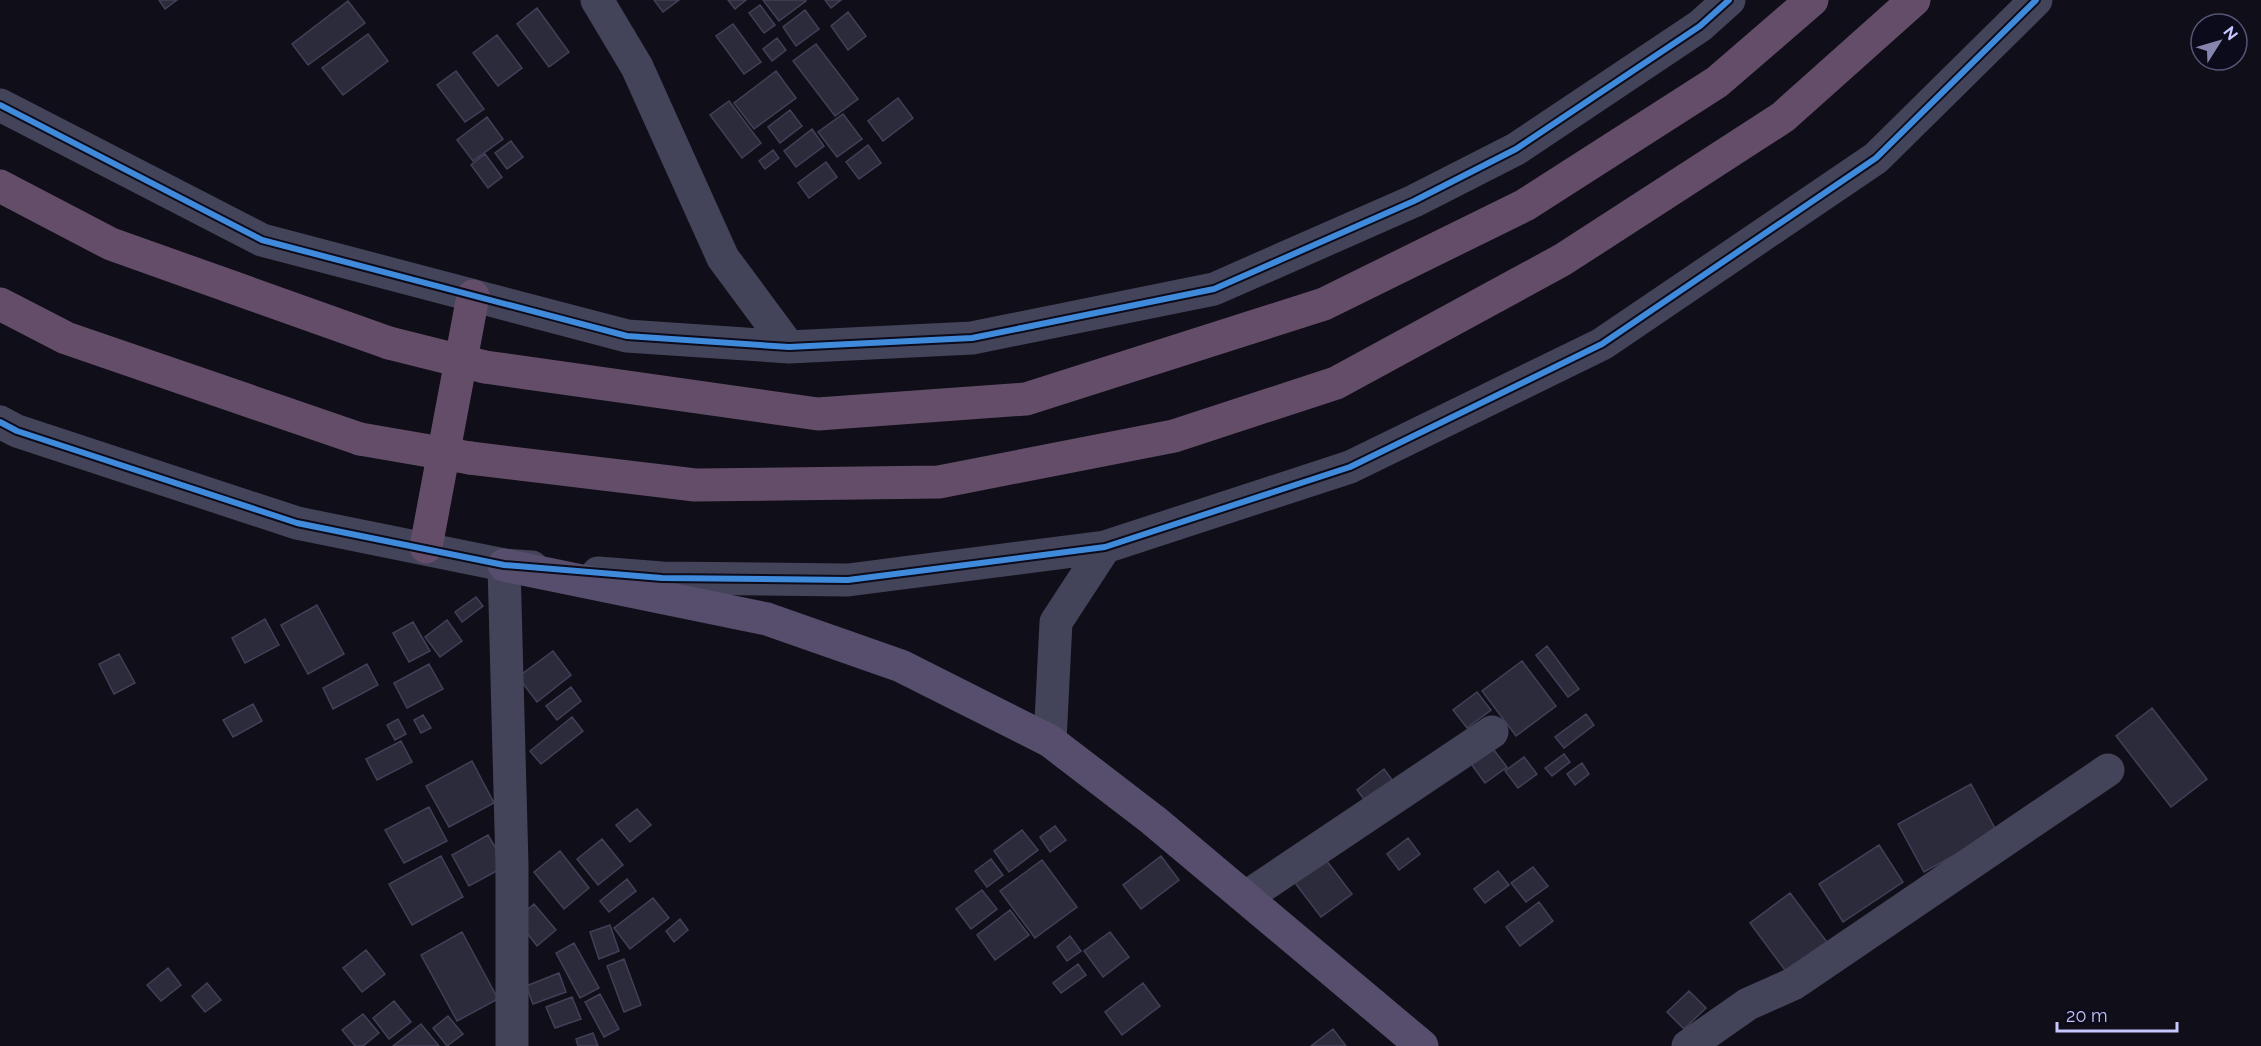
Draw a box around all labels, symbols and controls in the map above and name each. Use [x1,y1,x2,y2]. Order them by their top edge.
north arrow [2189,12,2249,72]
text: N [2219,23,2242,44]
scale bar [2057,995,2177,1033]
text: 20 m [2066,1005,2108,1026]

